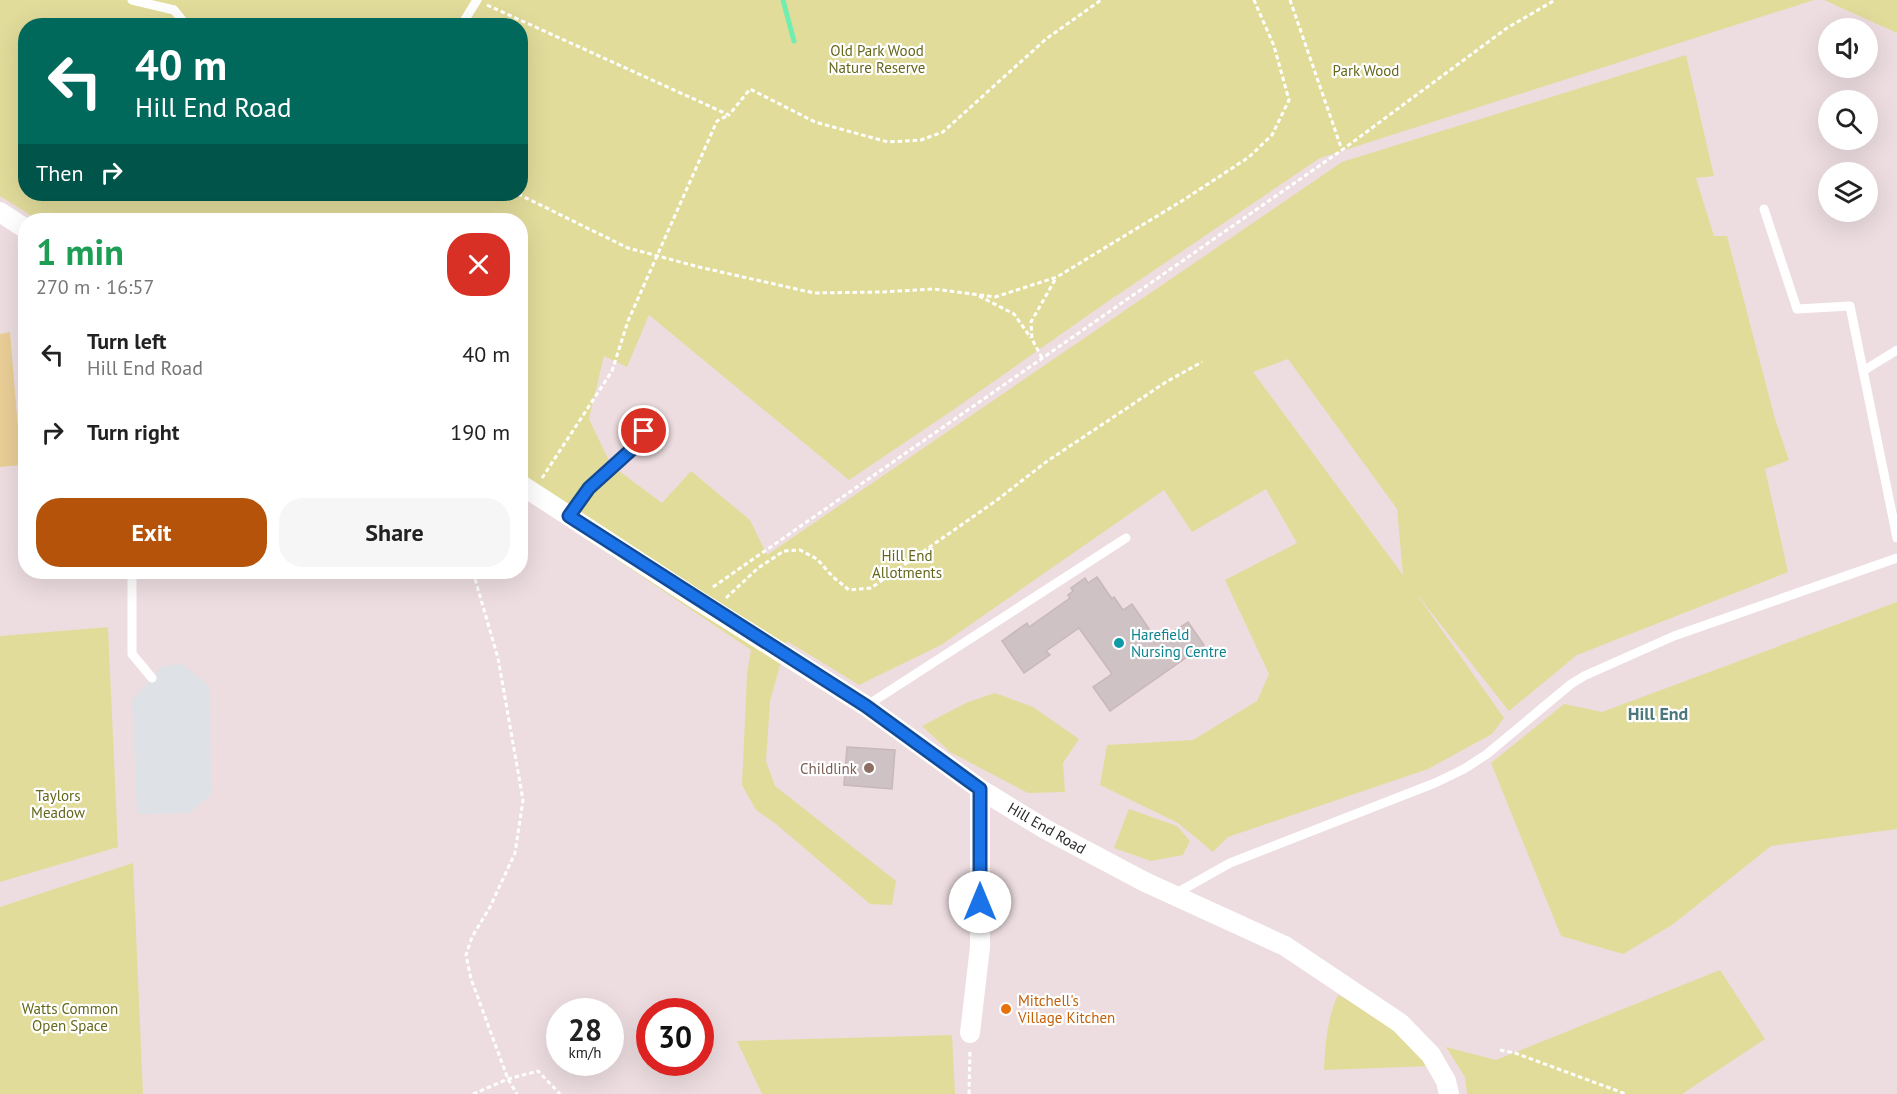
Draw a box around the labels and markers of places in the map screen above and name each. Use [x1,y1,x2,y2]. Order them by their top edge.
pin [618,405,669,456]
place label: Harefield Nursing Centre [1131,625,1227,661]
marker: Harefield Nursing Centre [1112,636,1126,650]
place label: Childlink [800,759,858,778]
marker: Childlink [862,761,876,775]
place label: Mitchell's Village Kitchen [1017,991,1115,1027]
marker: Mitchell's Village Kitchen [999,1002,1013,1016]

